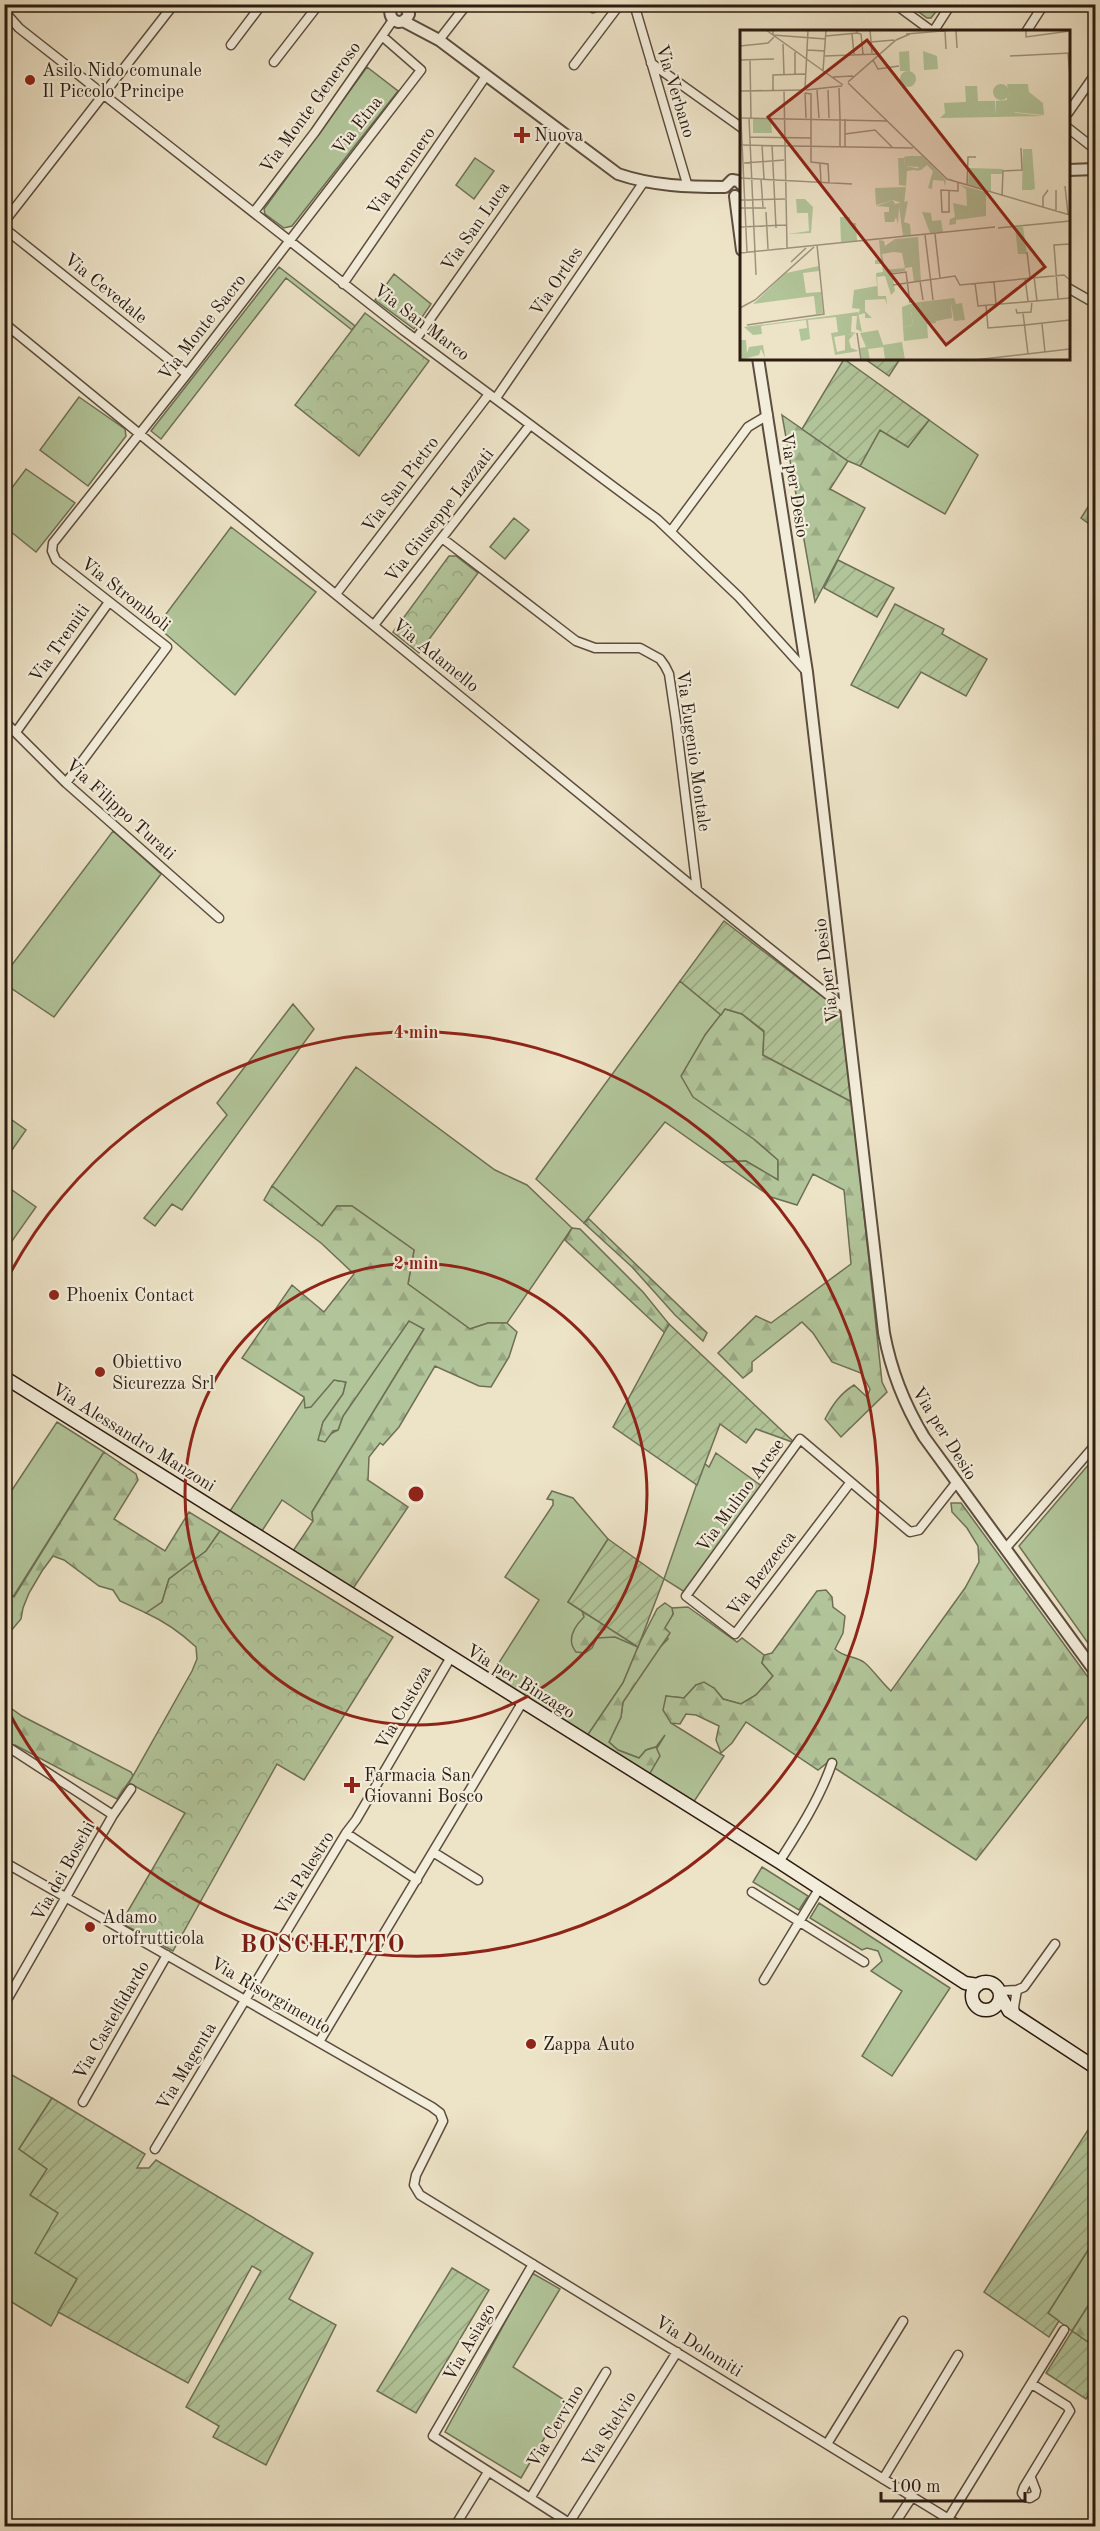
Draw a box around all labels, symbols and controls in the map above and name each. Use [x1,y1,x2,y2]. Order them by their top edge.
inset map [740,30,1070,360]
street label: Via Monte Generoso [257,39,364,177]
street label: Via Verbano [652,43,698,140]
place label: Asilo Nido comunale Il Piccolo Principe [42,62,202,101]
marker: Asilo Nido comunale Il Piccolo Principe [23,73,37,87]
street label: Via Etna [329,93,386,158]
street label: Via Brennero [365,124,439,219]
place label: Nuova [534,127,584,145]
marker: Nuova [515,128,529,142]
street label: Via San Luca [438,178,513,275]
street label: Via Ortles [527,244,587,319]
street label: Via Cevedale [61,250,150,327]
street label: Via Monte Sacro [156,271,250,384]
street label: Via San Marco [370,281,473,365]
street label: Via per Desio [777,431,811,539]
street label: Via San Pietro [359,433,443,536]
street label: Via Giuseppe Lazzati [382,445,498,586]
street label: Via Stromboli [77,555,174,635]
street label: Via Tremiti [26,601,93,686]
street label: Via Adamello [389,616,482,696]
street label: Via Eugenio Montale [673,669,713,833]
street label: Via Filippo Turati [62,756,179,864]
street label: Via per Desio [812,917,842,1025]
text: 4 min [393,1024,439,1042]
text: 2 min [393,1255,439,1273]
place label: Phoenix Contact [66,1287,194,1305]
marker: Phoenix Contact [47,1288,61,1302]
place label: Obiettivo Sicurezza Srl [112,1354,214,1393]
marker: Obiettivo Sicurezza Srl [93,1365,107,1379]
street label: Via Alessandro Manzoni [49,1380,218,1496]
street label: Via per Desio [908,1384,980,1483]
street label: Via Mulino Arese [694,1435,788,1556]
centre of rings [406,1484,426,1504]
street label: Via Bezzecca [724,1528,800,1619]
street label: Via per Binzago [463,1641,578,1722]
street label: Via Custoza [373,1662,435,1752]
place label: Farmacia San Giovanni Bosco [364,1767,483,1806]
marker: Farmacia San Giovanni Bosco [345,1778,359,1792]
street label: Via dei Boschi [29,1818,99,1924]
street label: Via Palestro [272,1828,338,1919]
place label: Adamo ortofrutticola [102,1909,205,1948]
marker: Adamo ortofrutticola [83,1920,97,1934]
district label: BOSCHETTO [240,1934,406,1958]
street label: Via Risorgimento [207,1954,334,2038]
street label: Via Castelfidardo [71,1958,153,2083]
street label: Via Magenta [154,2019,220,2113]
place label: Zappa Auto [543,2036,635,2054]
marker: Zappa Auto [524,2037,538,2051]
street label: Via Asiago [441,2301,499,2384]
street label: Via Dolomiti [652,2313,745,2381]
street label: Via Cervino [524,2382,587,2471]
street label: Via Stelvio [579,2388,640,2471]
scale bar [881,2465,1025,2503]
text: 100 m [890,2478,941,2496]

